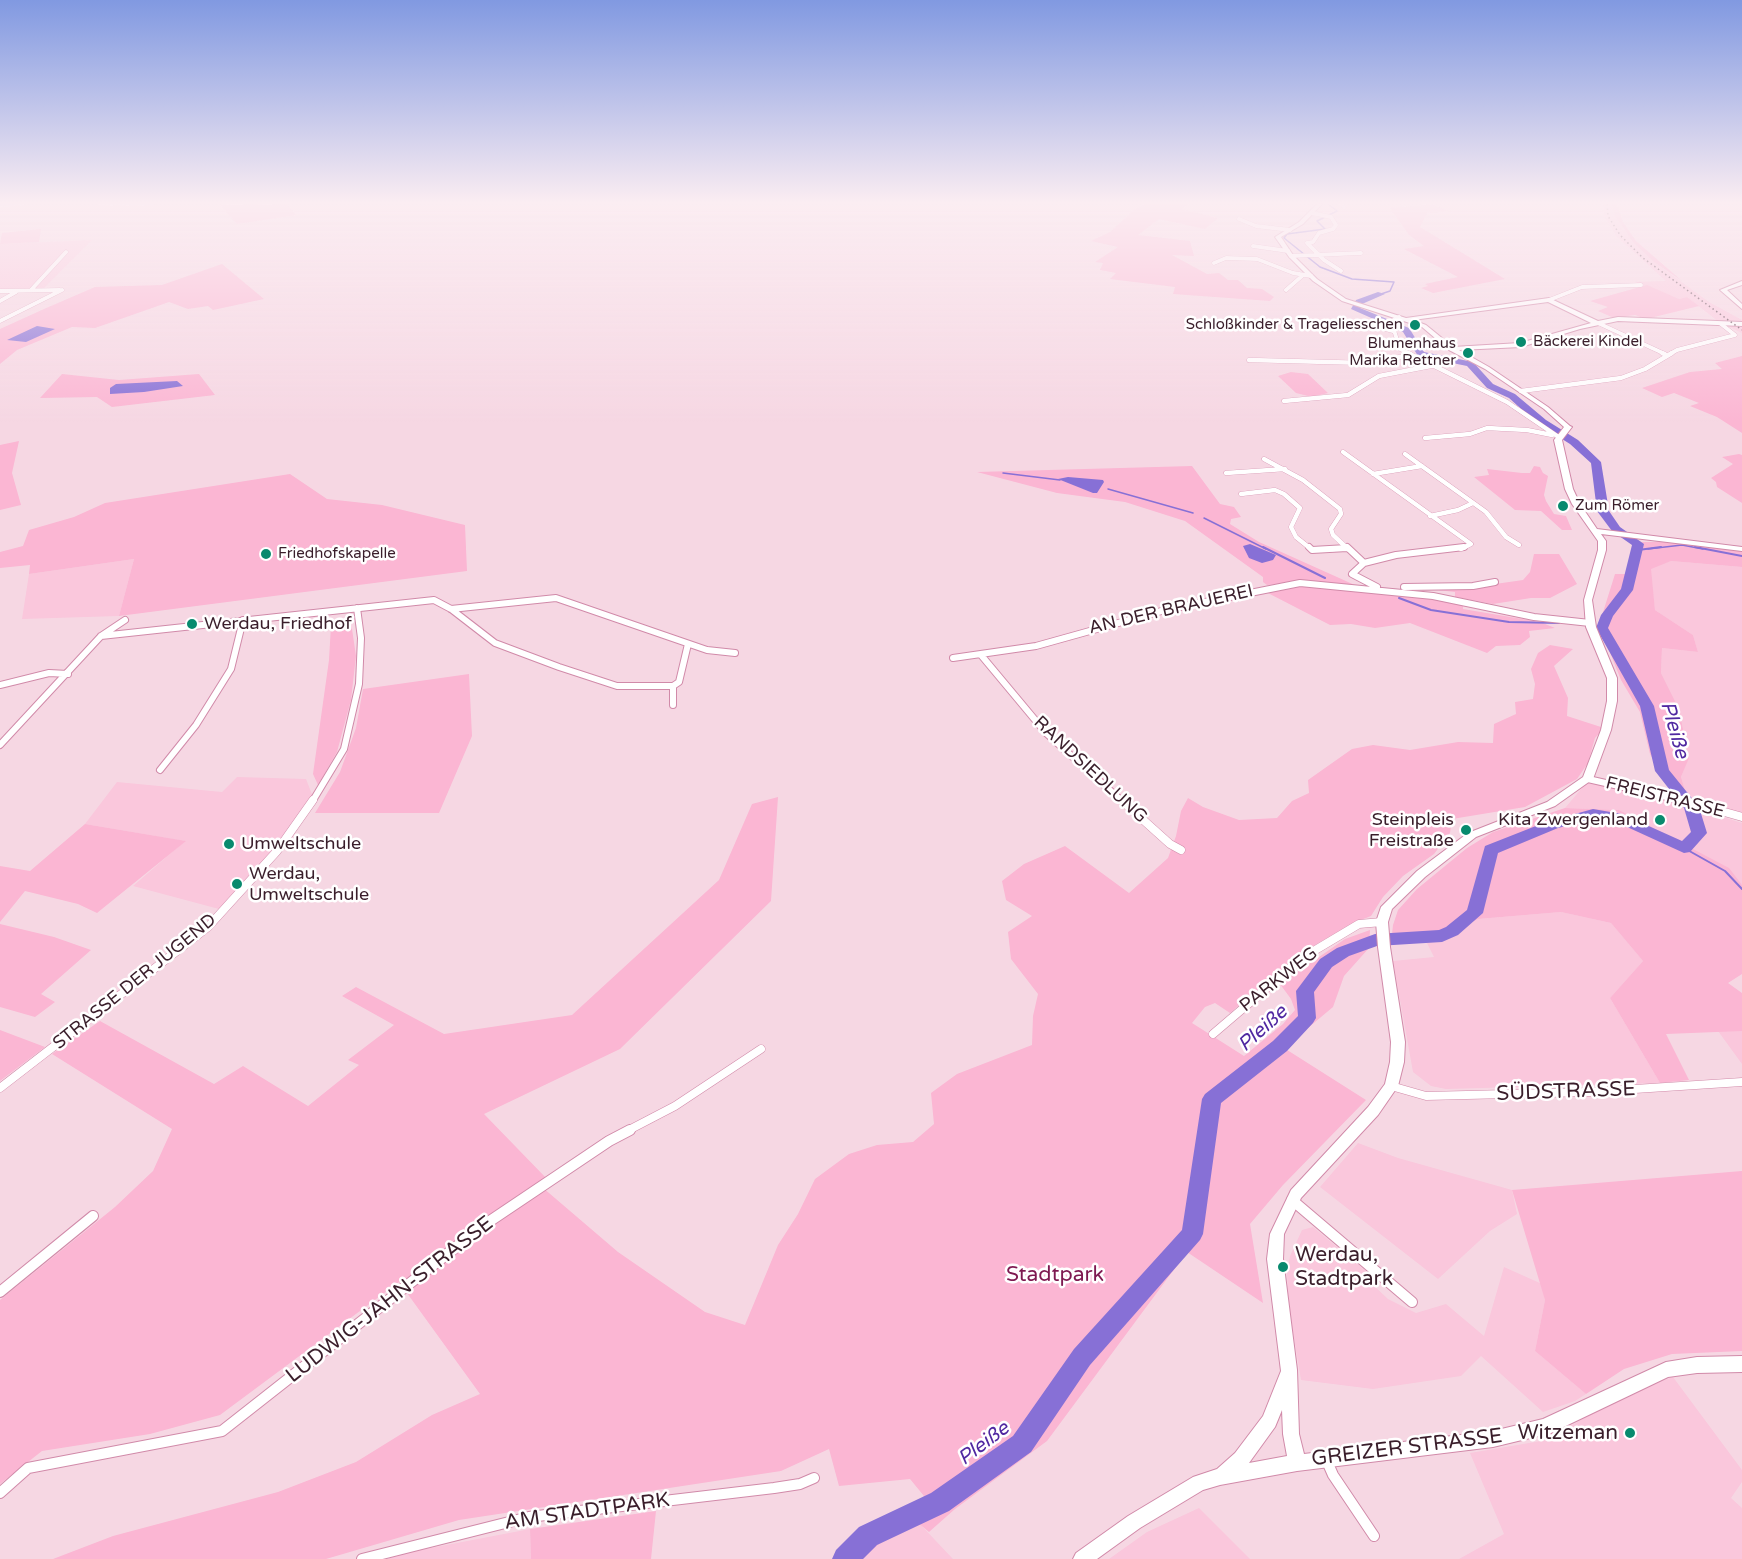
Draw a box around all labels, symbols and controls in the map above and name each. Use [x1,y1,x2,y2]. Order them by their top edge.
place label: Schloßkinder & Trageliesschen [1186,316,1403,334]
marker: Schloßkinder & Trageliesschen [1408,318,1422,332]
place label: Bäckerei Kindel [1533,333,1643,351]
place label: Blumenhaus Marika Rettner [1349,335,1456,370]
marker: Bäckerei Kindel [1514,335,1528,349]
marker: Blumenhaus Marika Rettner [1461,346,1475,360]
place label: Zum Römer [1575,497,1659,515]
marker: Zum Römer [1556,499,1570,513]
place label: Friedhofskapelle [278,545,396,563]
marker: Friedhofskapelle [259,547,273,561]
street label: AN DER BRAUEREI [1087,581,1255,639]
place label: Werdau, Friedhof [204,613,352,635]
marker: Werdau, Friedhof [185,617,199,631]
water label: Pleiße [1654,699,1694,761]
street label: RANDSIEDLUNG [1029,712,1151,828]
street label: FREISTRASSE [1603,773,1727,823]
place label: Steinpleis Freistraße [1369,809,1454,852]
place label: Kita Zwergenland [1498,809,1648,831]
marker: Kita Zwergenland [1653,813,1667,827]
marker: Steinpleis Freistraße [1459,823,1473,837]
place label: Umweltschule [241,833,361,855]
marker: Umweltschule [222,837,236,851]
place label: Werdau, Umweltschule [249,863,369,906]
marker: Werdau, Umweltschule [230,877,244,891]
street label: STRASSE DER JUGEND [49,910,221,1054]
street label: PARKWEG [1236,943,1322,1017]
water label: Pleiße [1233,1001,1293,1057]
street label: SÜDSTRASSE [1496,1077,1636,1107]
street label: LUDWIG-JAHN-STRASSE [281,1211,499,1389]
place label: Werdau, Stadtpark [1295,1242,1393,1292]
marker: Werdau, Stadtpark [1276,1260,1290,1274]
park label: Stadtpark [1006,1262,1104,1288]
water label: Pleiße [954,1417,1014,1471]
place label: Witzeman [1518,1420,1618,1446]
street label: GREIZER STRASSE [1310,1424,1504,1472]
marker: Witzeman [1623,1426,1637,1440]
street label: AM STADTPARK [503,1488,671,1536]

